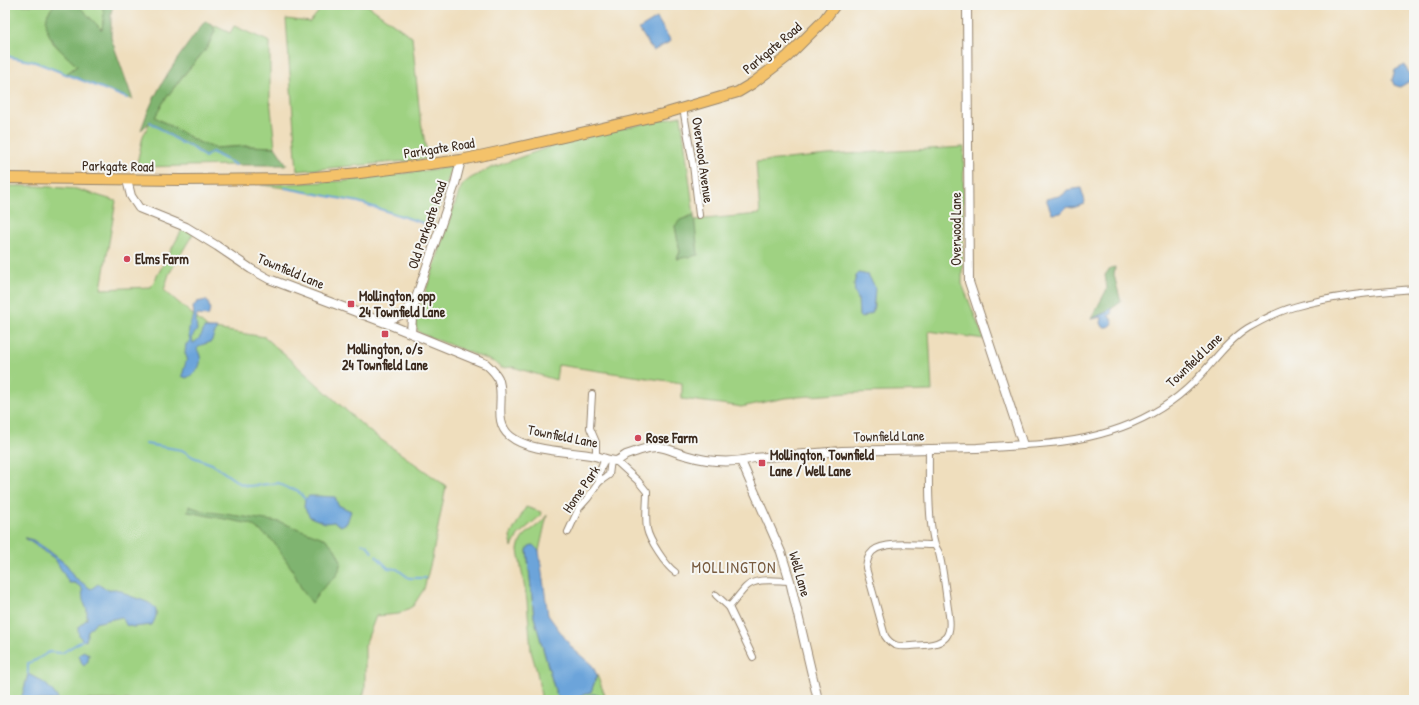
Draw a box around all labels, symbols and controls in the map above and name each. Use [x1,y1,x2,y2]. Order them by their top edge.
street label: Parkgate Road [738,17,806,79]
street label: Overwood Avenue [688,116,719,204]
street label: Parkgate Road [402,132,476,163]
street label: Parkgate Road [82,155,155,177]
street label: Old Parkgate Road [403,178,452,272]
street label: Overwood Lane [946,192,965,266]
street label: Townfield Lane [255,248,328,293]
place label: Elms Farm [135,249,189,268]
marker: Elms Farm [122,254,132,264]
place label: Mollington, opp 24 Townfield Lane [359,286,446,321]
marker: Mollington, opp 24 Townfield Lane [346,299,356,309]
street label: Townfield Lane [1161,328,1226,391]
marker: Mollington, o/s 24 Townfield Lane [380,329,390,339]
place label: Mollington, o/s 24 Townfield Lane [342,339,429,374]
street label: Townfield Lane [526,419,600,452]
street label: Townfield Lane [853,425,925,446]
place label: Rose Farm [646,428,698,447]
marker: Rose Farm [633,433,643,443]
place label: Mollington, Townfield Lane / Well Lane [770,445,874,480]
marker: Mollington, Townfield Lane / Well Lane [757,458,767,468]
street label: Home Park [557,461,604,516]
street label: Well Lane [785,549,816,599]
district label: MOLLINGTON [691,556,777,578]

